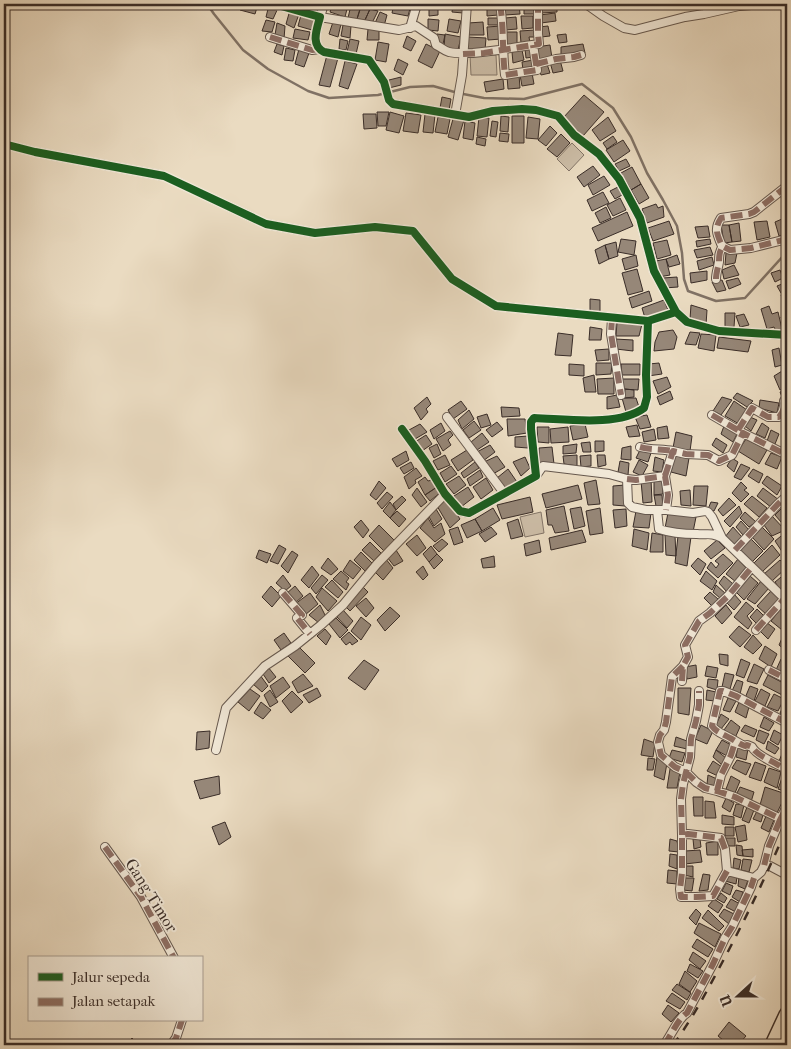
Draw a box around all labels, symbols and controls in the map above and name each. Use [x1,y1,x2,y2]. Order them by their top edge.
street label: Gang Timor [121,855,182,936]
legend [28,956,202,1022]
text: Jalur sepeda [71,968,151,986]
north arrow [714,972,764,1022]
text: Jalan setapak [71,992,156,1010]
text: U [716,992,737,1010]

